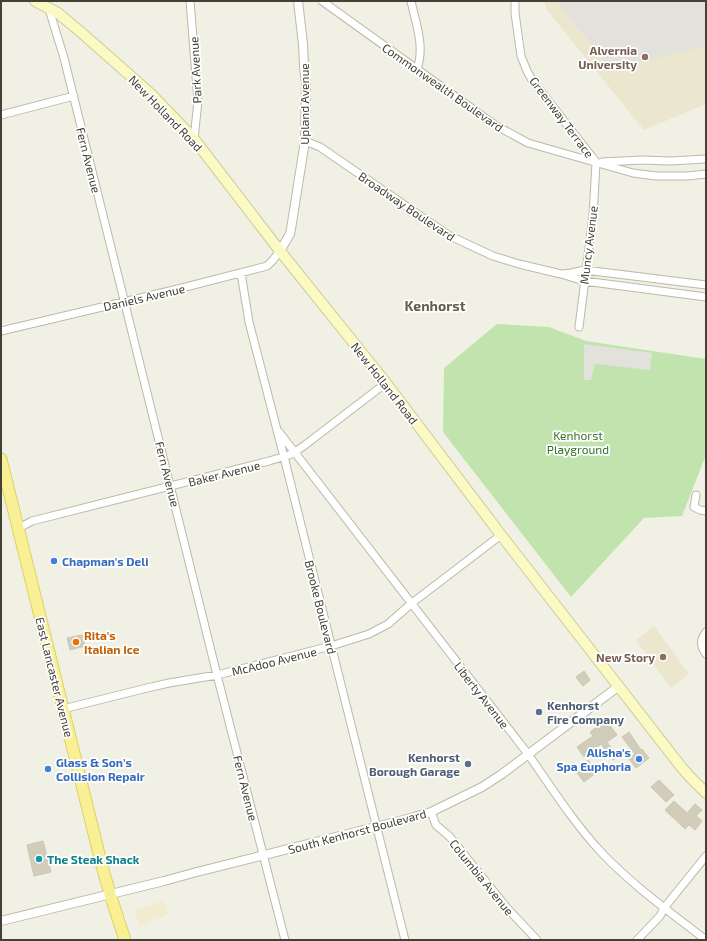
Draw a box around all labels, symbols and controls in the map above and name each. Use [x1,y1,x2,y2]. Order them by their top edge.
street label: Park Avenue [186,36,204,104]
street label: Commonwealth Boulevard [380,40,506,134]
place label: Alvernia University [578,43,637,72]
marker: Alvernia University [640,52,650,62]
street label: Upland Avenue [297,63,311,145]
street label: New Holland Road [126,72,206,154]
street label: Greenway Terrace [527,74,597,160]
street label: Fern Avenue [74,126,104,194]
street label: Broadway Boulevard [356,169,458,243]
street label: Muncy Avenue [576,205,600,285]
street label: Daniels Avenue [102,281,186,313]
district label: Kenhorst [405,297,466,314]
street label: New Holland Road [349,339,421,427]
park label: Kenhorst Playground [547,428,609,456]
street label: Fern Avenue [153,440,183,508]
street label: Baker Avenue [187,457,261,489]
place label: Chapman's Deli [62,554,149,568]
marker: Chapman's Deli [49,556,59,566]
street label: Brooke Boulevard [303,559,339,655]
street label: East Lancaster Avenue [33,616,77,738]
place label: Rita's Italian Ice [84,628,140,656]
marker: Rita's Italian Ice [71,637,81,647]
street label: McAdoo Avenue [230,644,318,678]
place label: New Story [596,650,655,665]
marker: New Story [658,652,668,662]
street label: Liberty Avenue [452,659,512,731]
place label: Kenhorst Fire Company [547,698,624,727]
marker: Kenhorst Fire Company [534,707,544,717]
place label: Alisha's Spa Euphoria [557,745,631,773]
place label: Kenhorst Borough Garage [369,750,460,778]
street label: Fern Avenue [231,754,261,822]
marker: Alisha's Spa Euphoria [634,754,644,764]
place label: Glass & Son's Collision Repair [56,755,145,783]
marker: Kenhorst Borough Garage [463,759,473,769]
marker: Glass & Son's Collision Repair [43,764,53,774]
street label: South Kenhorst Boulevard [286,806,428,856]
street label: Columbia Avenue [447,836,517,918]
place label: The Steak Shack [47,852,140,866]
marker: The Steak Shack [34,854,44,864]

